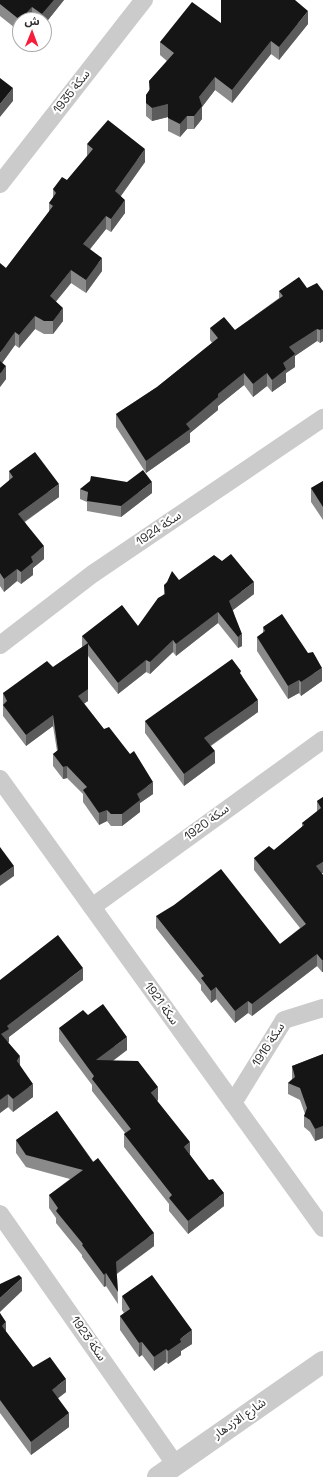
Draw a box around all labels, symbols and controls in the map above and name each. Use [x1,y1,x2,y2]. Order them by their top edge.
north arrow [12,12,52,52]
text: ش [25,14,40,28]
street label: سكة 1935 [51,67,93,117]
street label: سكة 1924 [134,509,184,549]
street label: سكة 1920 [182,802,232,844]
street label: سكة 1921 [141,980,181,1028]
street label: سكة 1916 [250,1020,288,1070]
street label: سكة 1923 [67,1314,109,1364]
street label: شارع الازدهار [211,1396,269,1442]

